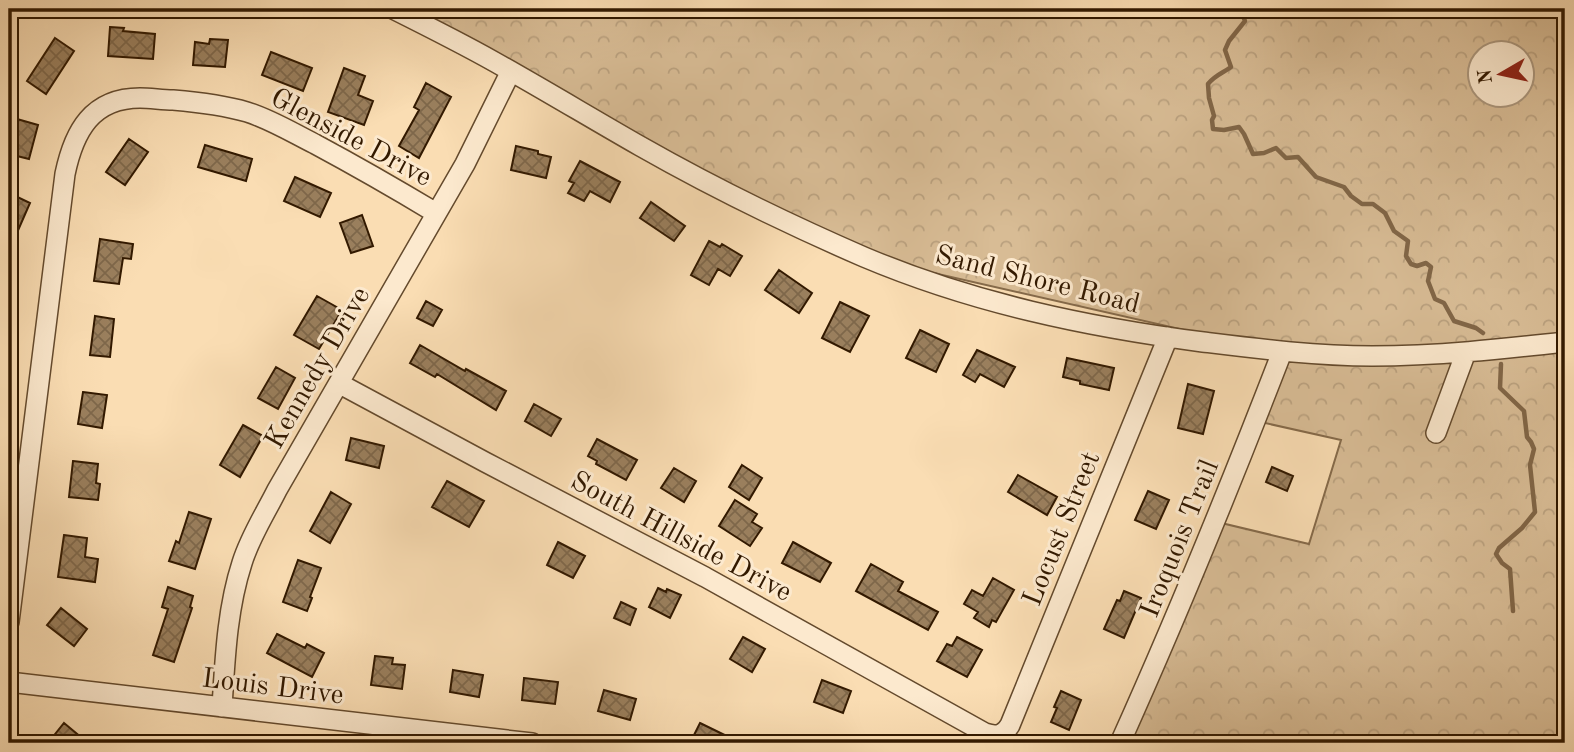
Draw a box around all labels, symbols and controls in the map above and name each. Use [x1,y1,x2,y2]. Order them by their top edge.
north arrow [1466,38,1536,108]
text: N [1476,67,1497,85]
street label: Glenside Drive [265,84,436,193]
street label: Sand Shore Road [932,242,1142,320]
street label: Kennedy Drive [261,283,376,454]
street label: Locust Street [1019,448,1106,610]
street label: Iroquois Trail [1136,456,1225,622]
street label: South Hillside Drive [565,468,796,608]
street label: Louis Drive [200,665,345,711]

